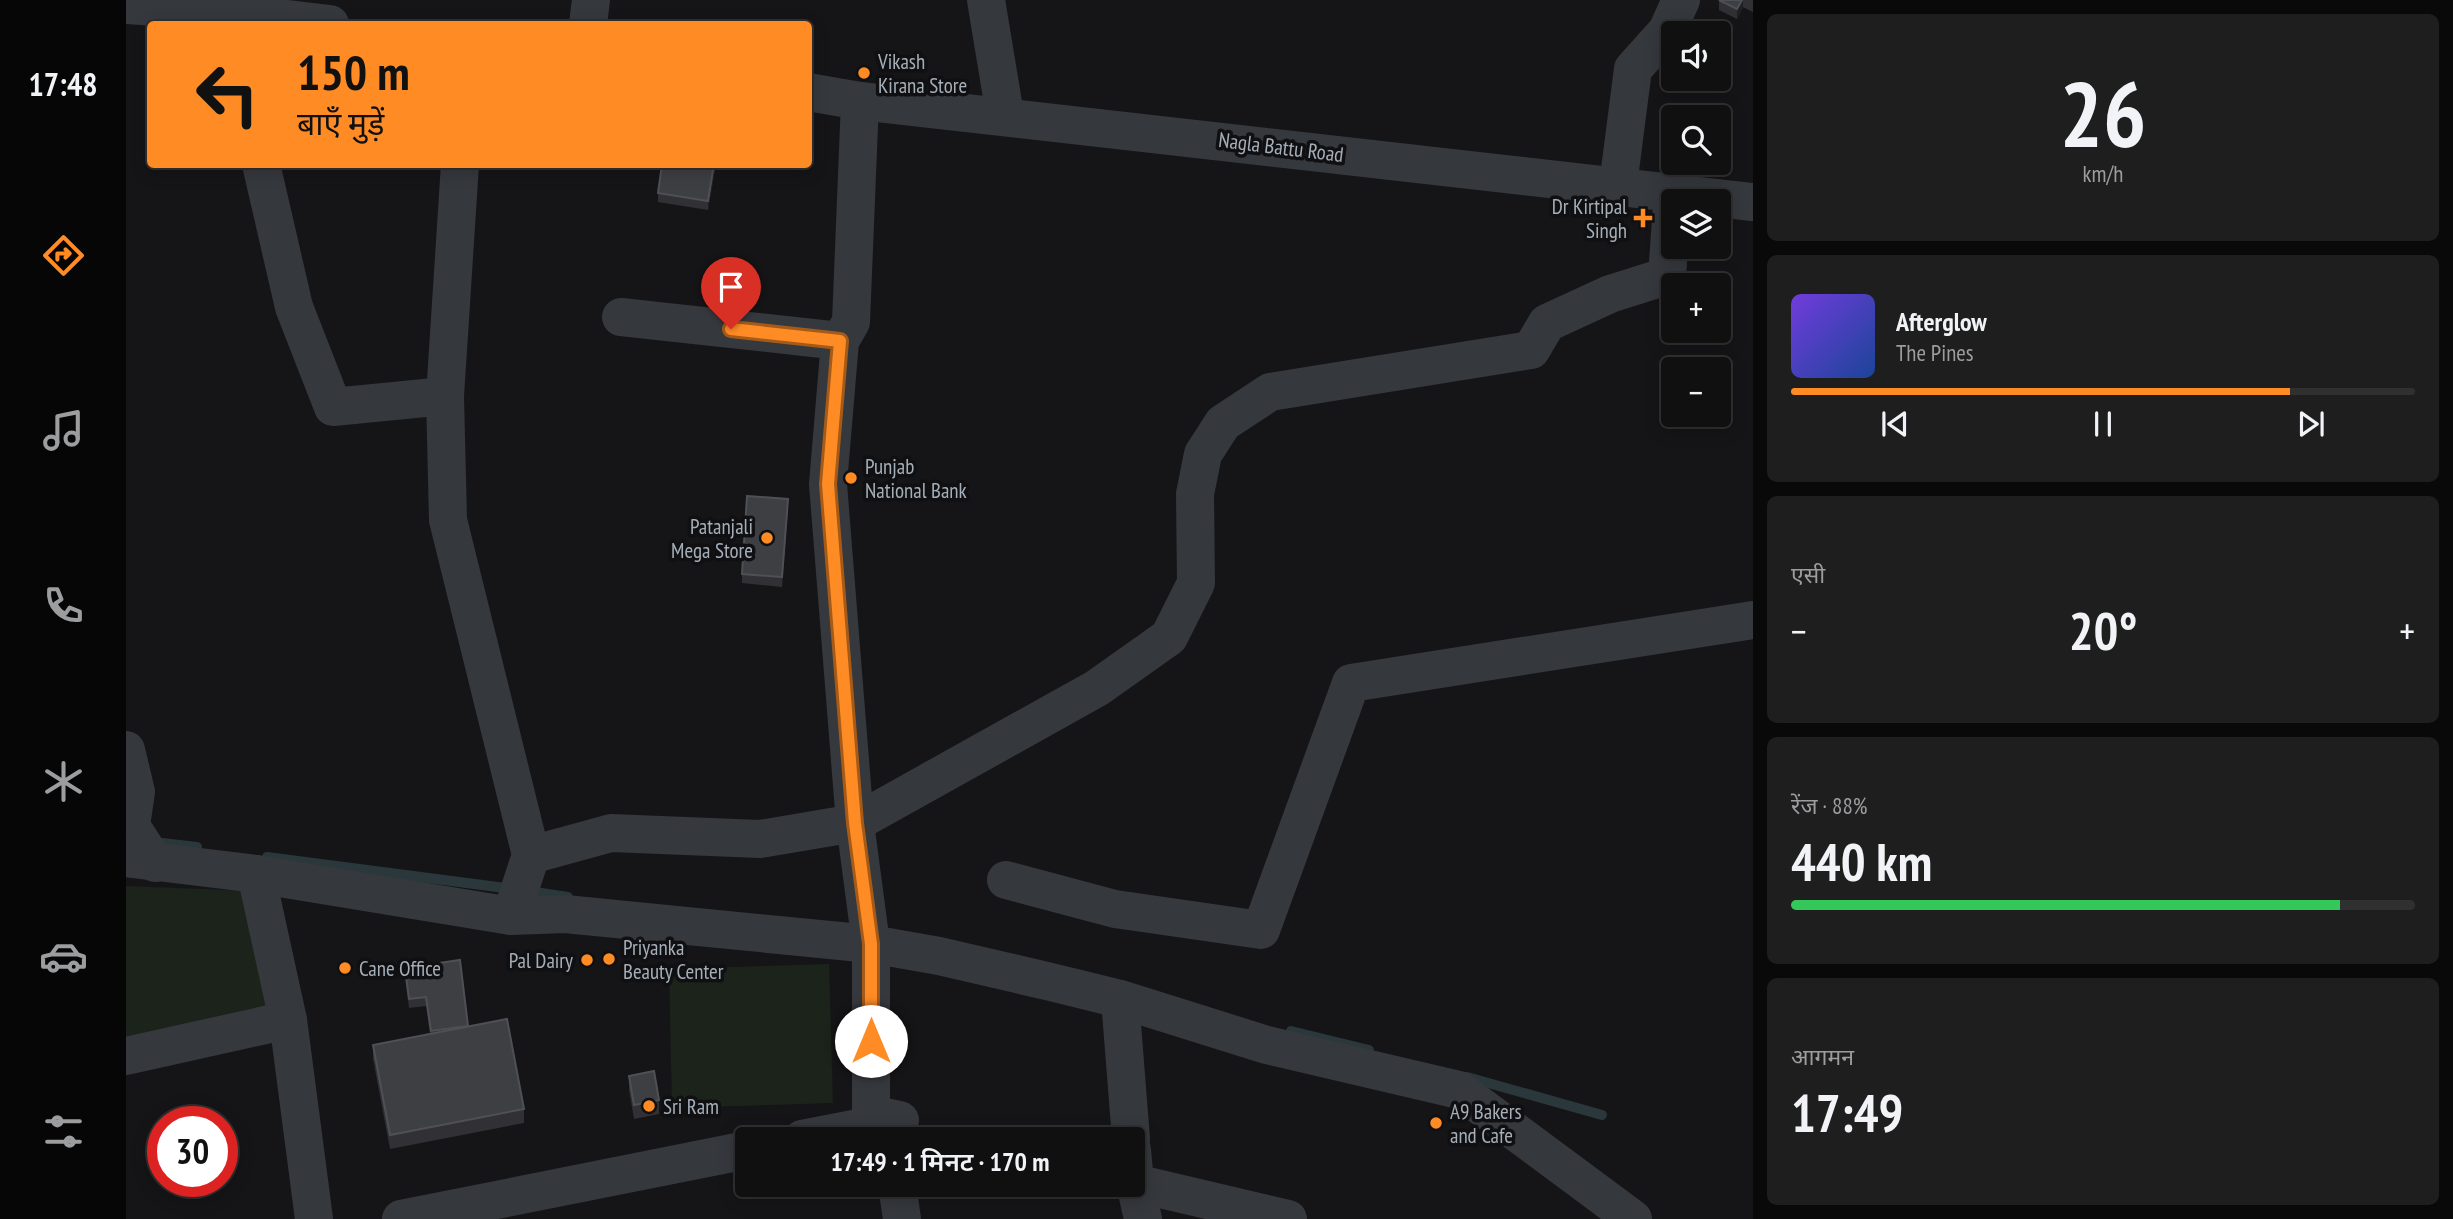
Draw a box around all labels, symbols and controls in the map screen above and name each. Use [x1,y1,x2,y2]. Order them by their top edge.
map controls [1661,21,1731,427]
button: sound [1661,21,1731,91]
text: 150 m [297,40,410,104]
place label: Vikash Kirana Store [877,48,967,99]
icon: left [182,49,273,140]
text: 26 [2060,54,2147,172]
text: 17:48 [28,63,98,105]
marker: Vikash Kirana Store [856,65,872,81]
text: बाएँ मुड़ें [297,102,384,144]
button: search [1661,105,1731,175]
street label: Nagla Battu Road [1217,126,1345,168]
text: km/h [2083,159,2123,188]
button: layers [1661,189,1731,259]
place label: Dr Kirtipal Singh [1552,193,1627,244]
marker: Dr Kirtipal Singh [1633,208,1653,228]
icon: directions [39,231,88,280]
pin [701,257,761,329]
icon: arrive [712,268,750,306]
button: + [1661,273,1731,343]
text: Afterglow [1896,305,1987,338]
text: The Pines [1896,338,1974,367]
button: − [1661,357,1731,427]
icon: previous [1876,405,1914,443]
icon: pause [2084,405,2122,443]
icon: next [2292,405,2330,443]
icon: music [39,406,88,455]
place label: Punjab National Bank [865,453,967,504]
marker: Punjab National Bank [843,470,859,486]
place label: Patanjali Mega Store [671,513,753,564]
marker: Patanjali Mega Store [759,530,775,546]
text: एसी [1791,560,1825,589]
icon: phone [39,581,88,630]
text: 20° [2069,597,2137,664]
text: − [1791,606,1807,655]
text: + [2399,606,2415,655]
icon: climate [39,757,88,806]
text: रेंज · 88% [1791,791,1867,820]
text: 440 km [1791,828,1932,895]
icon: car [39,932,88,981]
place label: Priyanka Beauty Center [623,934,724,985]
place label: Pal Dairy [509,947,573,974]
marker: Priyanka Beauty Center [601,951,617,967]
marker: Pal Dairy [579,952,595,968]
place label: Cane Office [359,955,441,982]
marker: Cane Office [337,960,353,976]
position arrow [834,1004,908,1078]
text: आगमन [1791,1042,1854,1071]
text: 17:49 [1791,1079,1903,1146]
place label: Sri Ram [663,1093,719,1120]
marker: Sri Ram [641,1098,657,1114]
place label: A9 Bakers and Cafe [1450,1098,1522,1149]
speed limit sign: 30 [147,1106,238,1197]
icon: filters [39,1107,88,1156]
marker: A9 Bakers and Cafe [1428,1115,1444,1131]
text: 17:49 · 1 मिनट · 170 m [831,1145,1049,1178]

